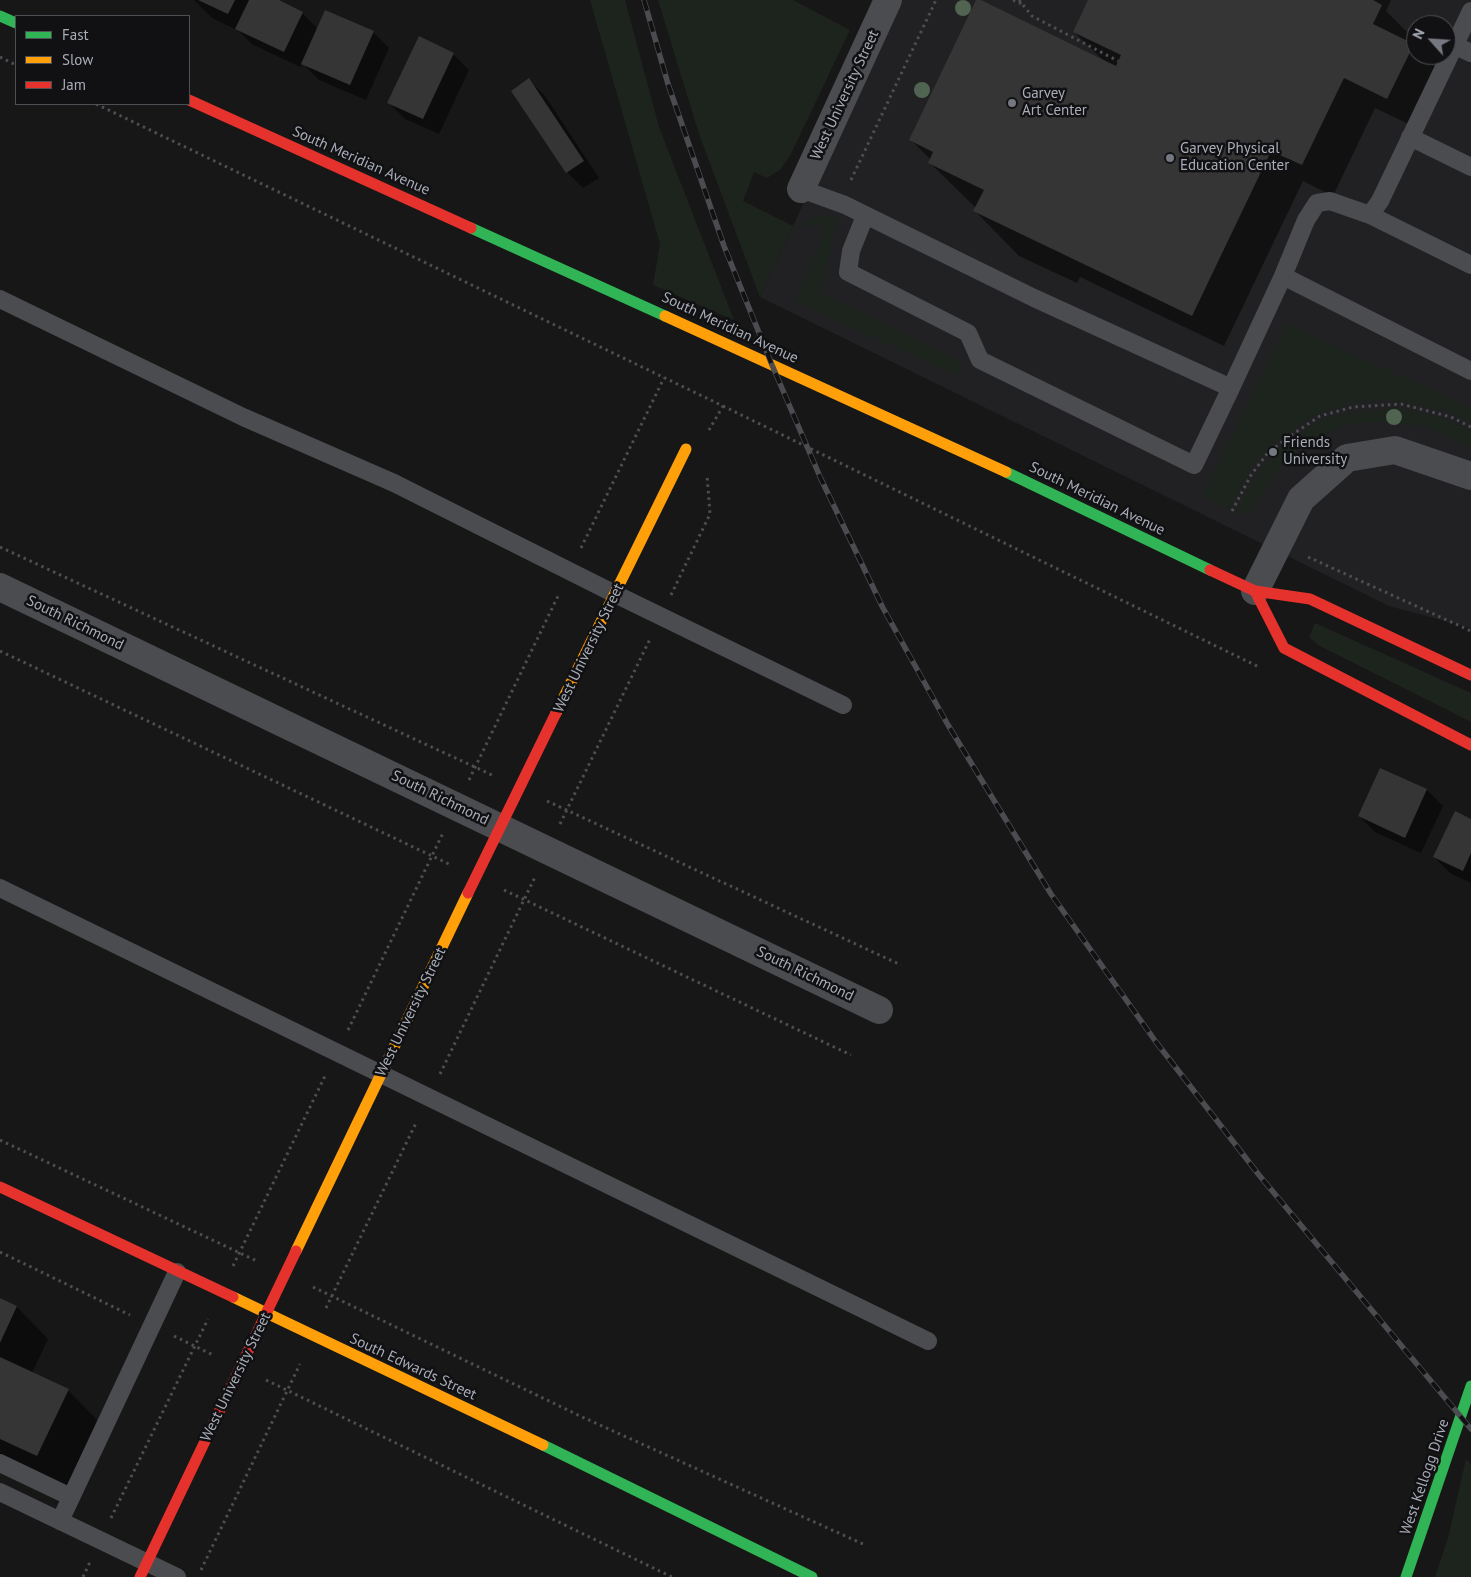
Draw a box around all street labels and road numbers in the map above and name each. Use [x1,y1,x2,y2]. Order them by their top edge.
street label: West University Street [807,27,883,163]
street label: South Meridian Avenue [289,123,433,199]
street label: South Meridian Avenue [659,288,801,368]
street label: South Meridian Avenue [1026,458,1168,540]
street label: West University Street [550,581,628,715]
street label: South Richmond [24,592,126,654]
street label: South Richmond [389,767,491,829]
street label: South Richmond [754,943,856,1005]
street label: West University Street [372,945,450,1079]
street label: West University Street [197,1310,275,1444]
street label: South Edwards Street [347,1330,479,1404]
street label: West Kellogg Drive [1397,1417,1453,1537]

